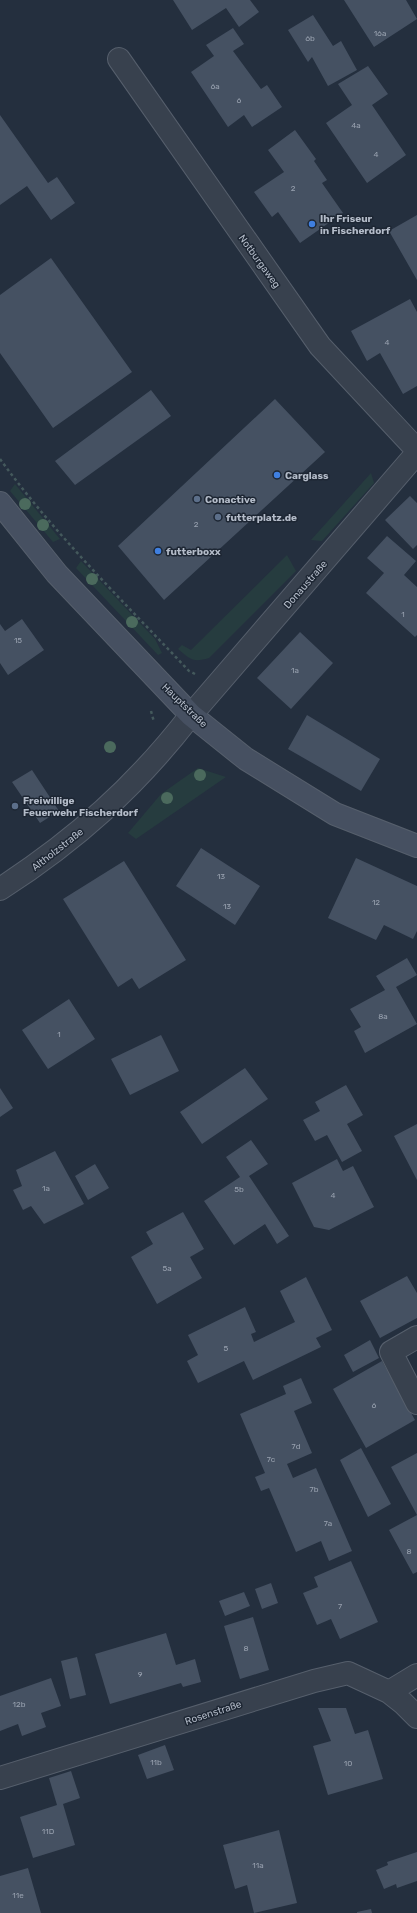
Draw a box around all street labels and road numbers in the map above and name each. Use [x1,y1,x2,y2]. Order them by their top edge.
street label: Notburgaweg [236,233,283,291]
street label: Donaustraße [282,558,330,611]
street label: Hauptstraße [159,681,210,731]
street label: Altholzstraße [29,826,86,874]
street label: Rosenstraße [184,1698,243,1728]

